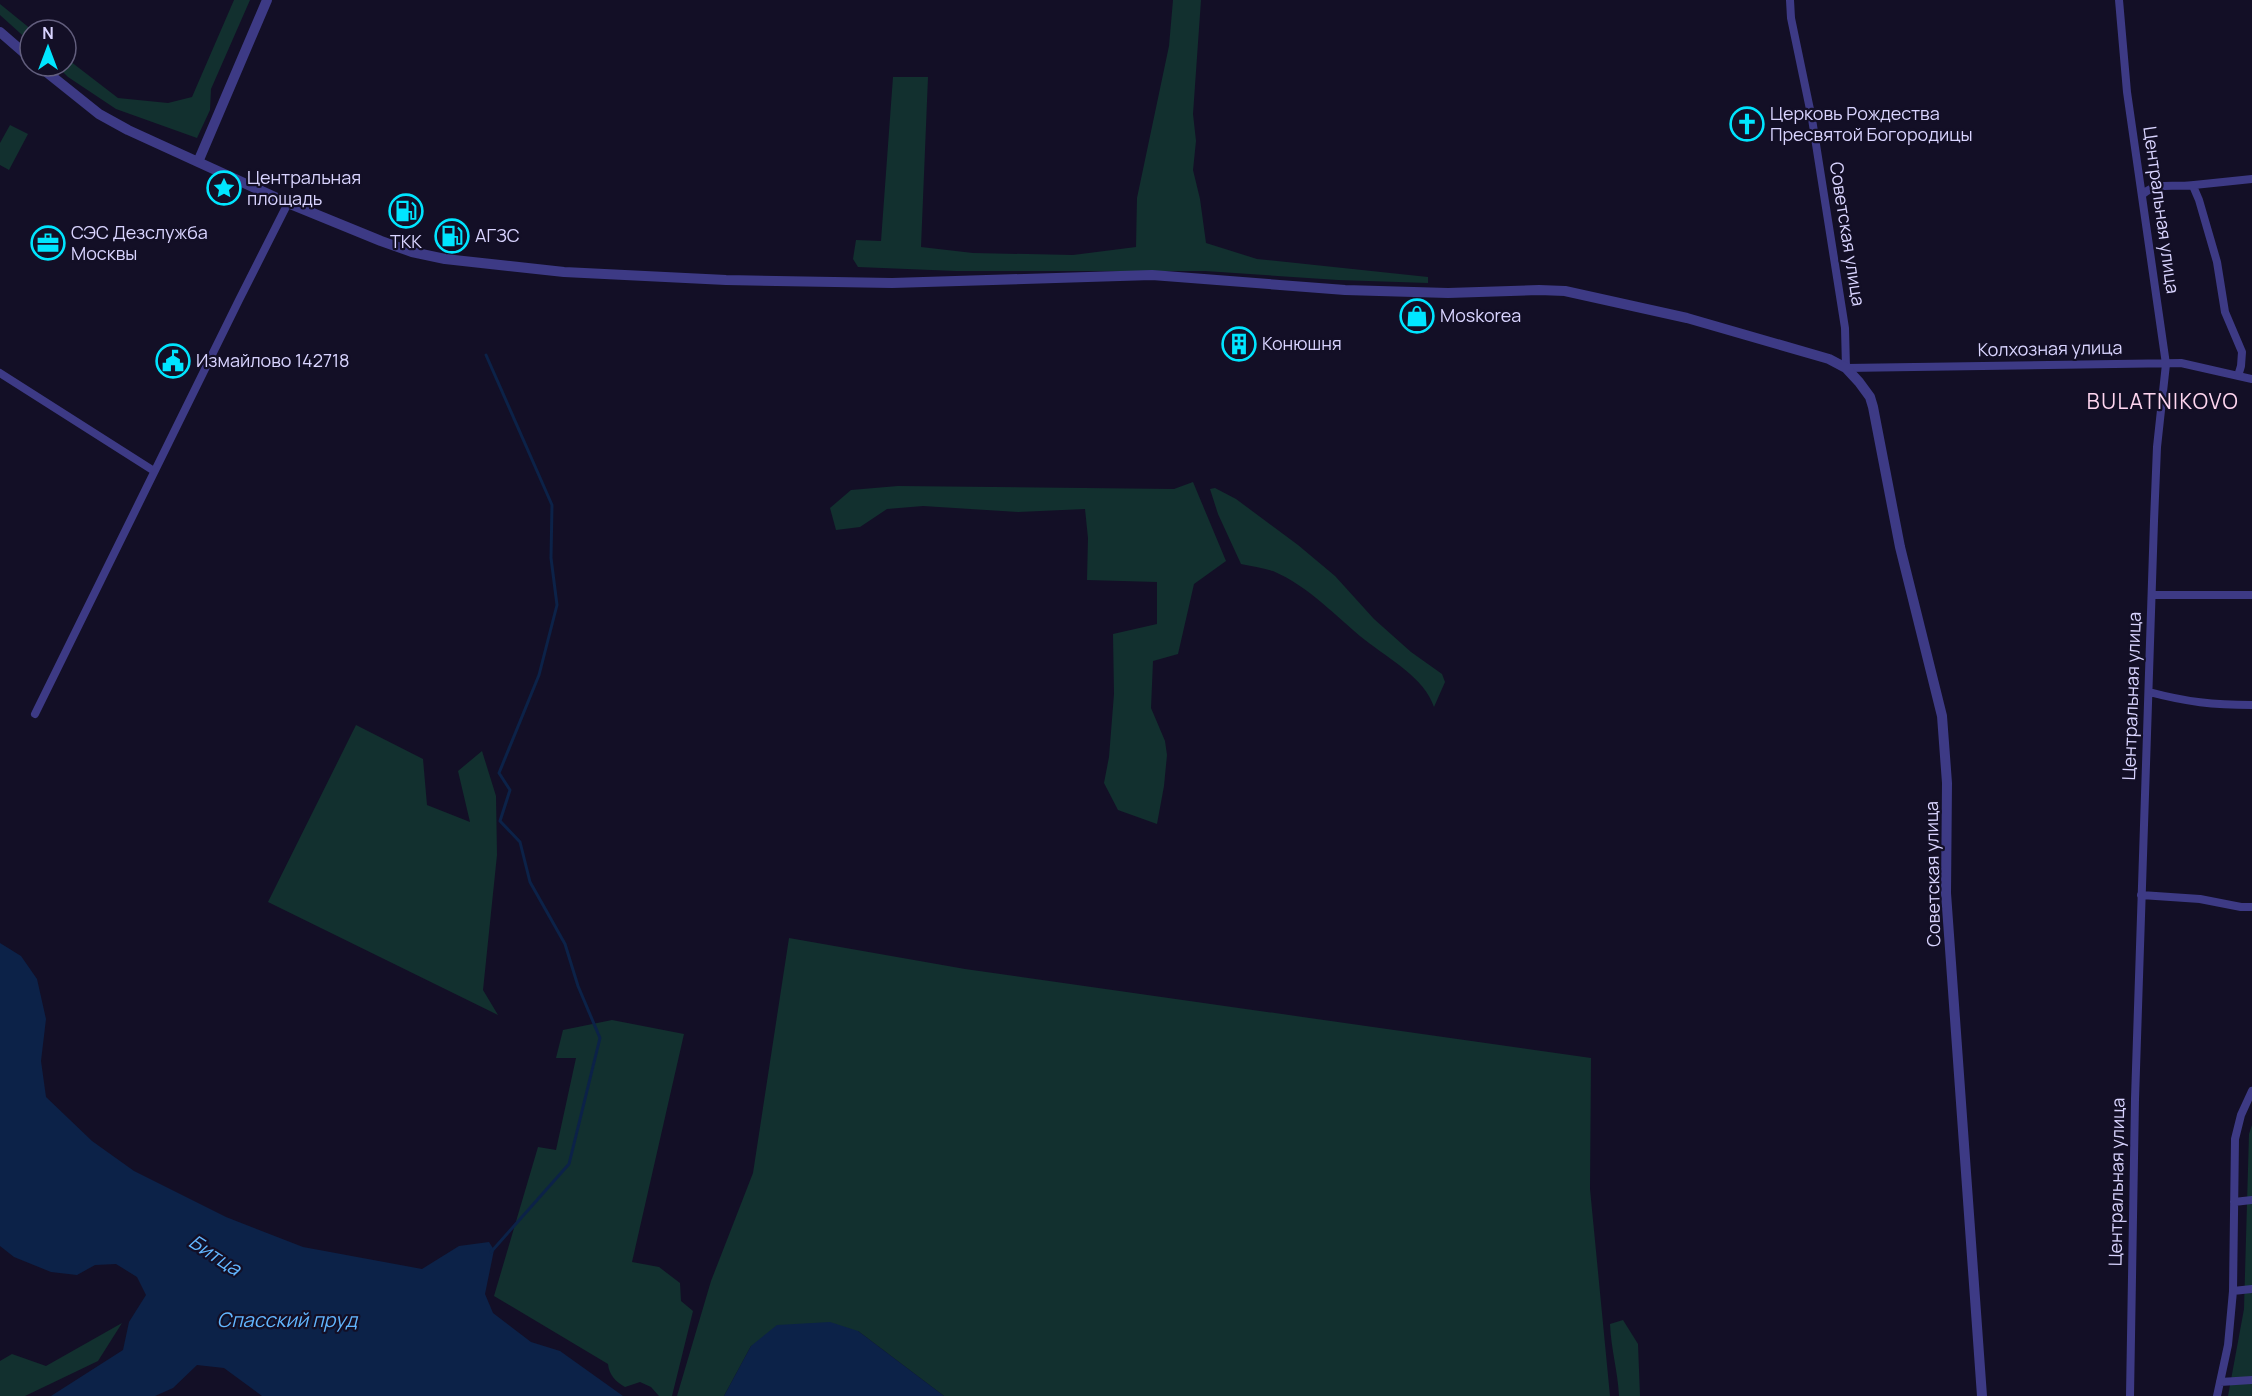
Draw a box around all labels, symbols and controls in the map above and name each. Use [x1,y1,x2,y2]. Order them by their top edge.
north arrow [18,18,78,78]
text: N [42,22,54,44]
place label: Церковь Рождества Пресвятой Богородицы [1770,101,1972,146]
church icon: Церковь Рождества Пресвятой Богородицы [1729,106,1765,142]
street label: Центральная улица [2138,125,2186,295]
street label: Советская улица [1825,160,1871,308]
place label: Центральная площадь [247,165,361,210]
place icon: Центральная площадь [206,170,242,206]
fuel station icon: ТКК [388,193,424,229]
fuel station icon: АГЗС [434,218,470,254]
place label: СЭС Дезслужба Москвы [71,220,208,265]
place label: АГЗС [475,223,520,247]
office icon: СЭС Дезслужба Москвы [30,225,66,261]
place label: ТКК [390,229,422,253]
shop icon: Moskorea [1399,298,1435,334]
place label: Moskorea [1440,303,1521,327]
building icon: Конюшня [1221,326,1257,362]
place label: Конюшня [1262,331,1342,355]
street label: Колхозная улица [1977,335,2123,361]
public building icon: Измайлово 142718 [155,343,191,379]
place label: Измайлово 142718 [196,348,349,372]
district label: BULATNIKOVO [2087,387,2239,415]
street label: Центральная улица [2116,611,2146,781]
street label: Советская улица [1919,801,1945,947]
street label: Центральная улица [2103,1097,2129,1266]
water label: Битца [184,1228,247,1282]
water label: Спасский пруд [217,1306,359,1333]

